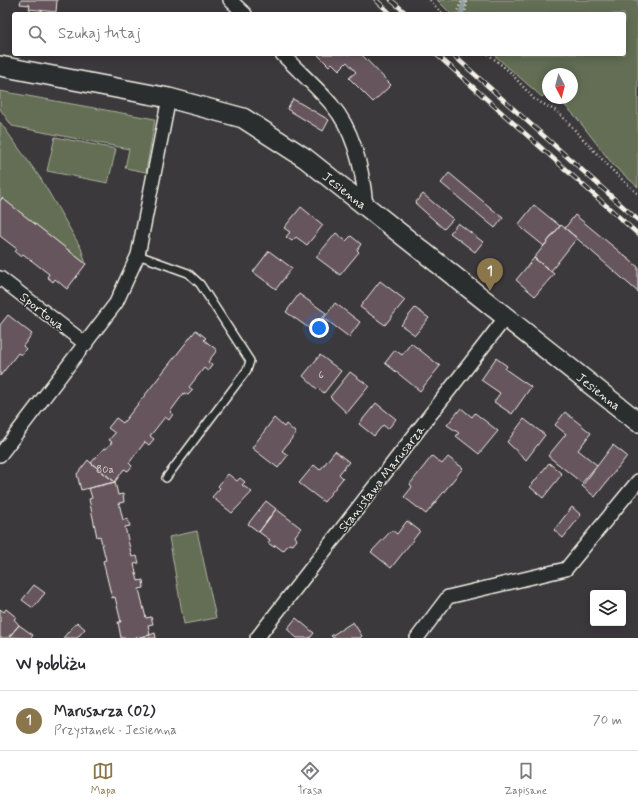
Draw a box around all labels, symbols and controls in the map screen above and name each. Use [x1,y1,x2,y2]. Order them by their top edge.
search box [12,12,626,56]
icon: search [26,23,48,45]
text: Szukaj tutaj [58,24,141,44]
north arrow [542,68,578,104]
street label: Jesienna [318,168,370,214]
pin: 1 [477,258,503,291]
street label: Sportowa [16,289,68,335]
your location [309,318,329,338]
house number: 6 [318,368,324,382]
street label: Jesienna [572,369,624,415]
street label: Stanisława Marusarza [335,422,429,536]
house number: 80a [96,463,114,477]
map controls [590,590,626,626]
button: layers [590,590,626,626]
text: W pobliżu [16,653,85,675]
text: Marusarza (02) [54,702,155,722]
text: 1 [26,712,32,729]
text: 70 m [593,712,622,729]
text: Przystanek · Jesienna [54,722,177,739]
tab: Mapa [91,760,116,798]
tab: Trasa [298,760,322,798]
tab: Zapisane [504,760,547,798]

